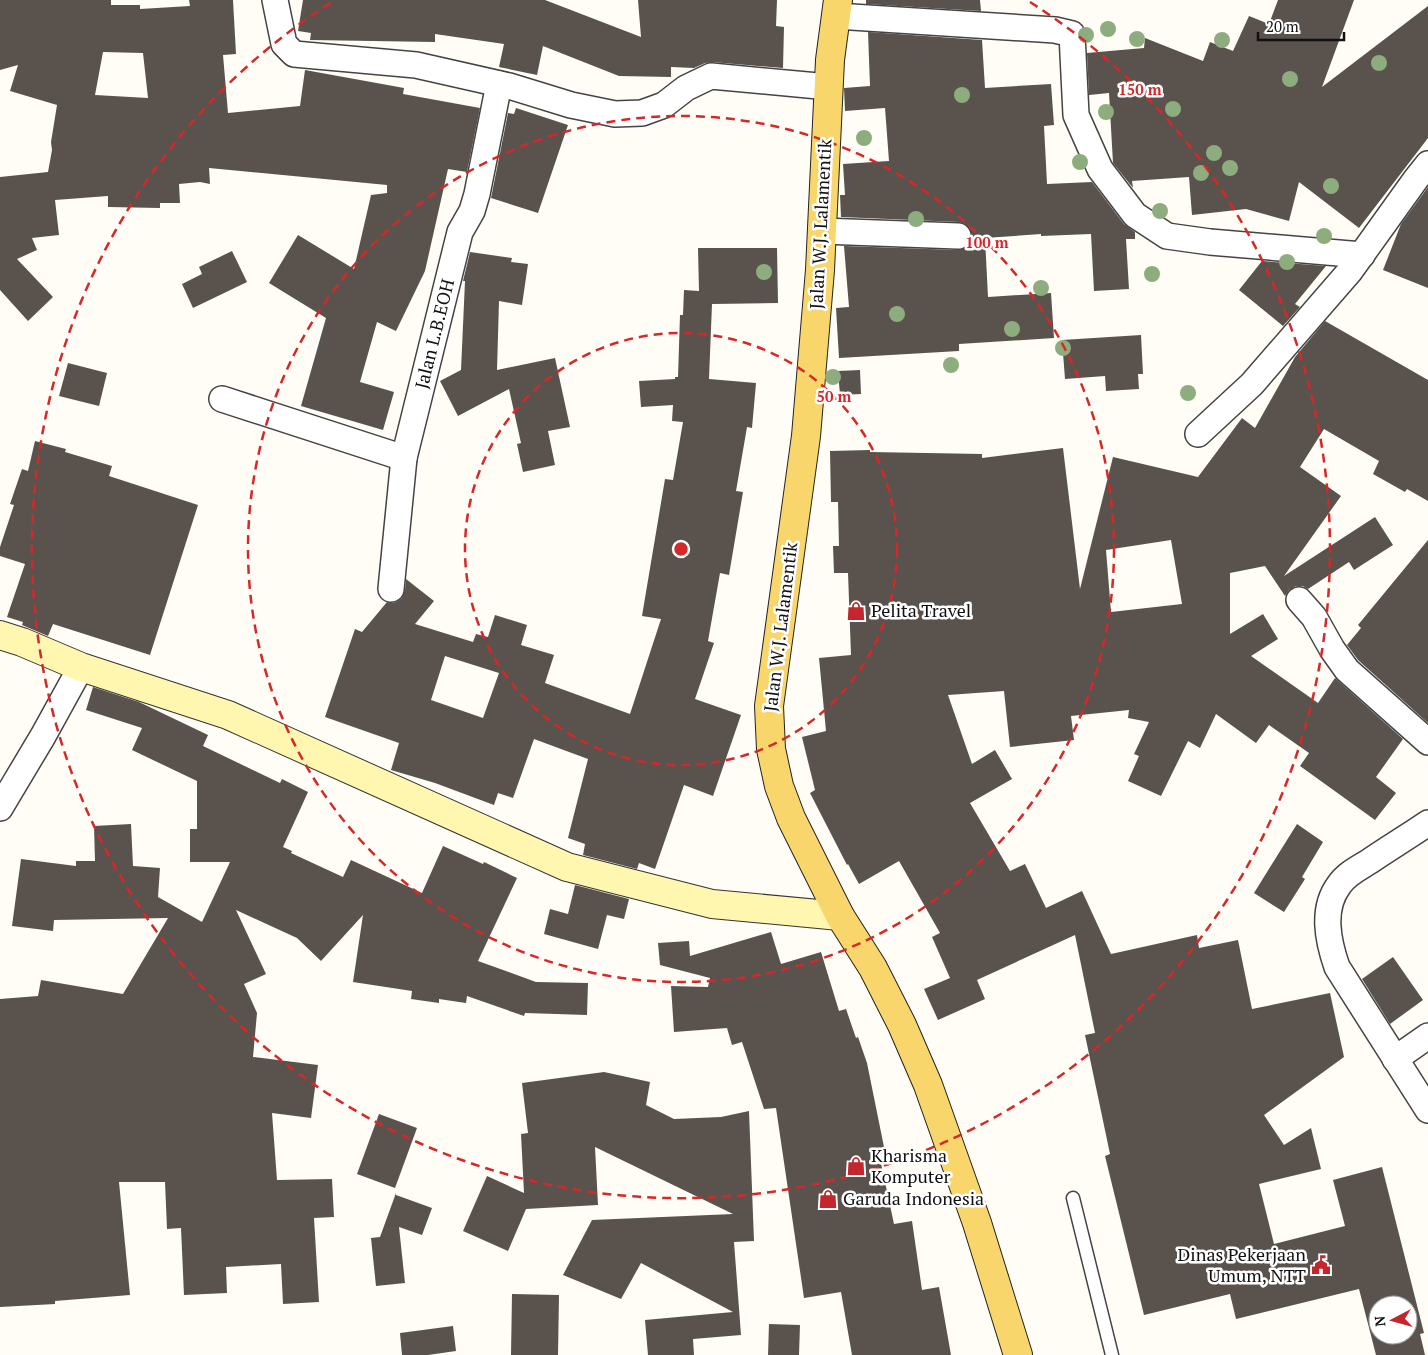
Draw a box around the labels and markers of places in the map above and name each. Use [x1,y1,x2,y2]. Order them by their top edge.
centre of rings [672,540,690,558]
place label: Pelita Travel [871,598,971,622]
shop icon: Pelita Travel [845,600,867,622]
place label: Kharisma Komputer [871,1143,951,1188]
shop icon: Kharisma Komputer [845,1155,867,1177]
place label: Garuda Indonesia [843,1186,984,1210]
shop icon: Garuda Indonesia [817,1188,839,1210]
place label: Dinas Pekerjaan Umum, NTT [1178,1242,1306,1287]
public building icon: Dinas Pekerjaan Umum, NTT [1310,1254,1332,1276]

